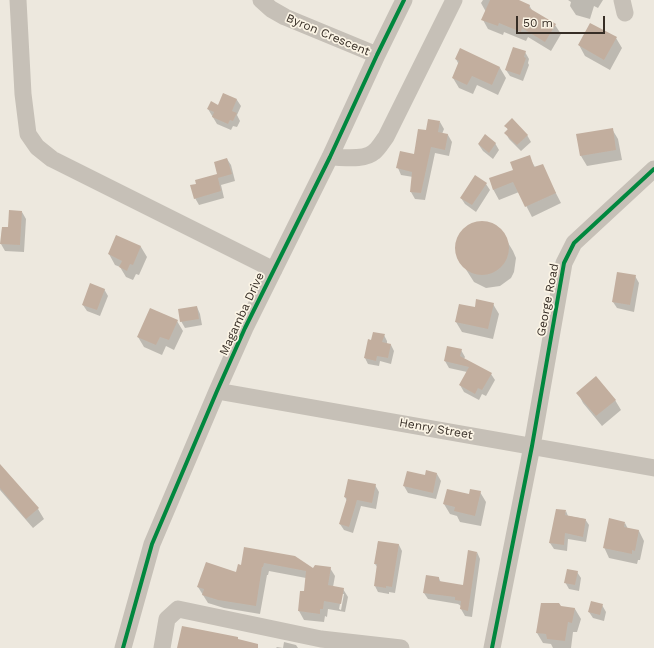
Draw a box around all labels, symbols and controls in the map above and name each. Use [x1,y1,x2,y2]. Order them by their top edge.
scale bar [518,8,607,34]
street label: Byron Crescent [284,11,372,59]
text: 50 m [523,16,553,30]
street label: George Road [534,262,562,338]
street label: Magamba Drive [216,270,268,358]
street label: Henry Street [398,415,474,443]

